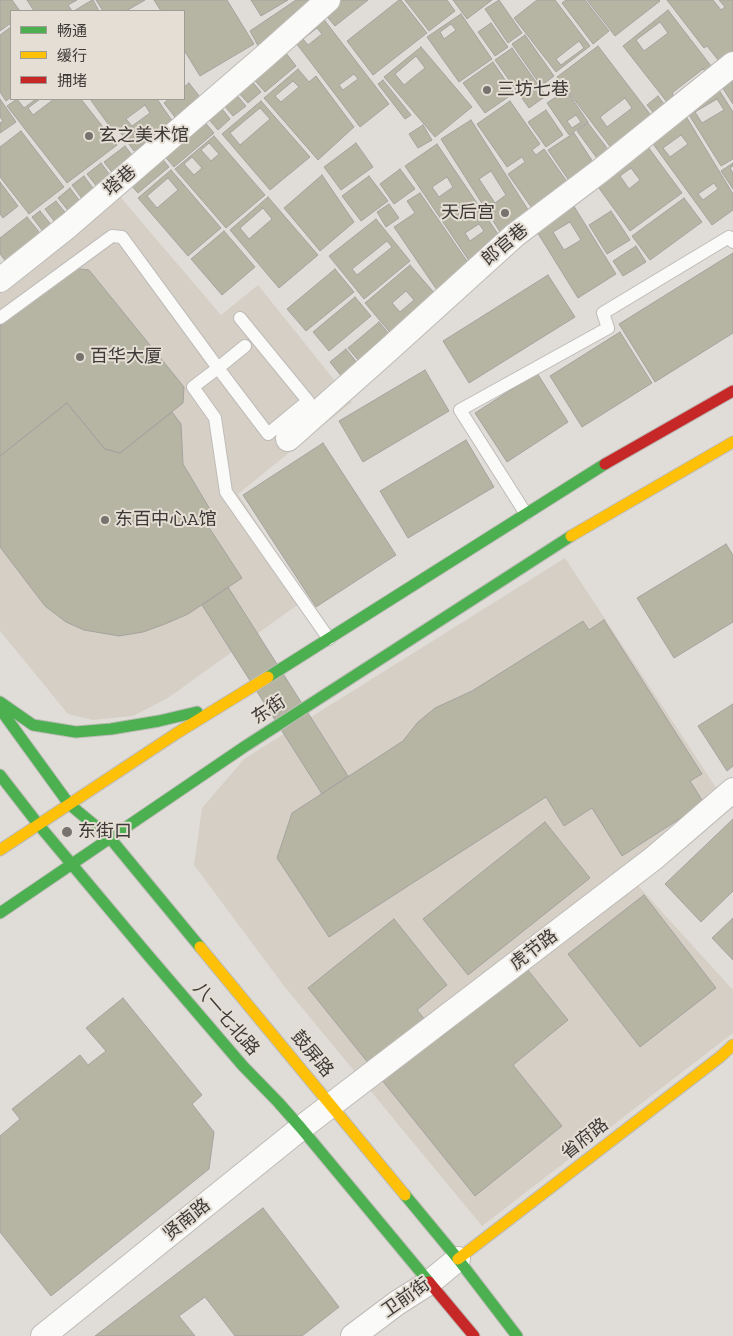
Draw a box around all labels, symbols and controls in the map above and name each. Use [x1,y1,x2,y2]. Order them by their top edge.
legend [10,10,185,100]
text: 畅通 [57,22,87,40]
text: 缓行 [57,47,87,65]
text: 拥堵 [57,72,87,90]
place label: 三坊七巷 [497,79,569,101]
marker: 三坊七巷 [481,84,493,96]
place label: 玄之美术馆 [99,125,189,147]
marker: 玄之美术馆 [83,130,95,142]
street label: 塔巷 [99,161,141,201]
place label: 天后宫 [441,202,495,224]
marker: 天后宫 [499,207,511,219]
street label: 郎官巷 [477,219,533,271]
place label: 百华大厦 [90,346,162,368]
marker: 百华大厦 [74,351,86,363]
place label: 东百中心A馆 [115,509,217,531]
marker: 东百中心A馆 [99,514,111,526]
street label: 东街 [248,691,290,729]
place label: 东街口 [78,821,132,843]
marker: 东街口 [60,825,74,839]
street label: 虎节路 [506,925,562,975]
street label: 八一七北路 [188,978,264,1060]
street label: 鼓屏路 [286,1026,338,1082]
street label: 省府路 [557,1114,613,1164]
street label: 贤南路 [159,1195,215,1245]
street label: 卫前街 [378,1274,434,1322]

